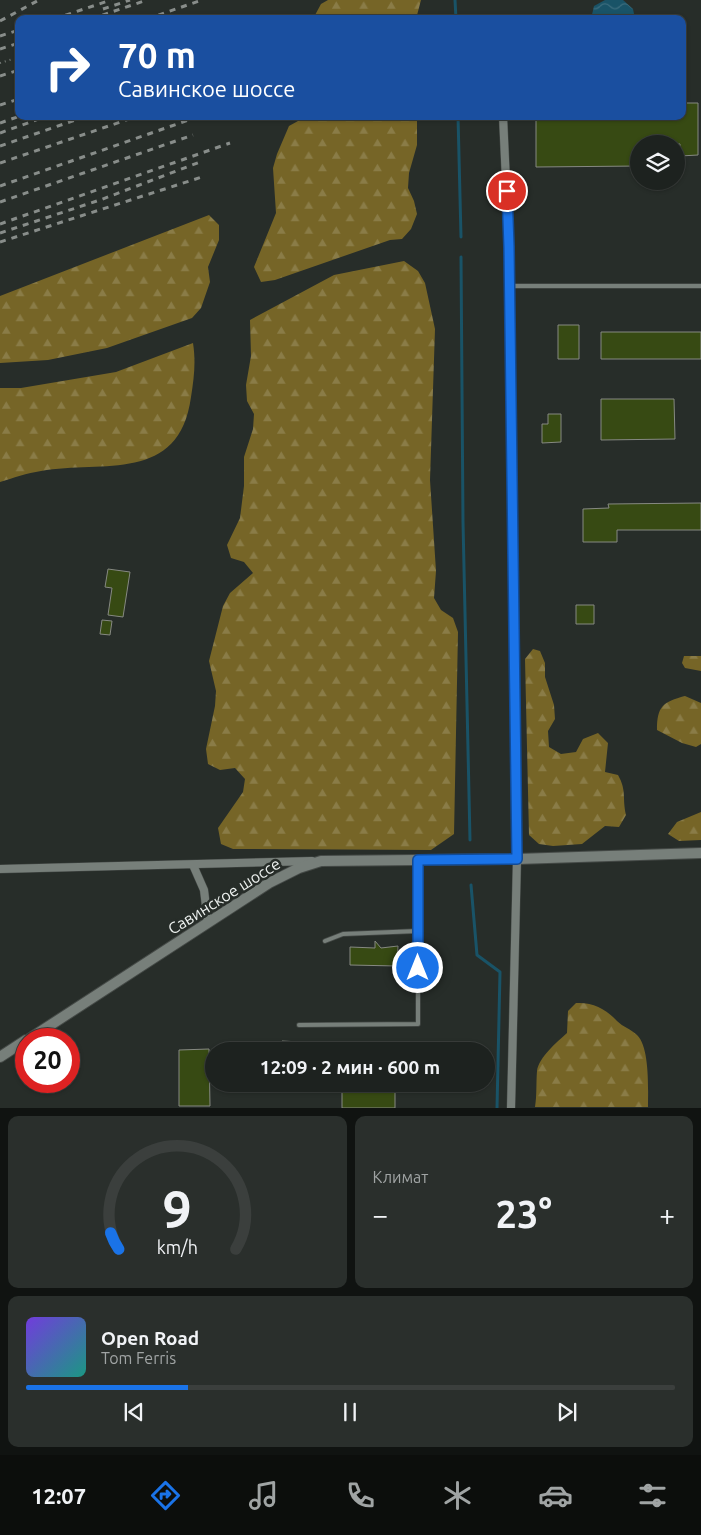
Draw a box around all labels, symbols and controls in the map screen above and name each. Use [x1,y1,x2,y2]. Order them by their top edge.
icon: right [35,35,100,100]
text: 70 m [118,35,196,75]
text: Савинское шоссе [118,76,295,101]
map controls [630,135,685,190]
button: layers [630,135,685,190]
pin [486,170,528,212]
icon: arrive [493,177,521,205]
street label: Савинское шоссе [165,854,283,938]
position arrow [391,941,443,993]
speed limit sign: 20 [15,1028,80,1093]
text: 12:09 · 2 мин · 600 m [260,1056,440,1078]
text: Климат [373,1168,428,1186]
text: 9 [163,1180,192,1238]
text: 23° [496,1193,552,1235]
text: − [373,1199,388,1230]
text: + [659,1199,675,1230]
text: km/h [157,1237,198,1257]
text: Open Road [101,1327,199,1349]
text: Tom Ferris [101,1349,176,1367]
icon: previous [120,1398,148,1426]
icon: pause [336,1398,364,1426]
icon: next [553,1398,581,1426]
icon: directions [148,1478,183,1513]
icon: music [246,1478,281,1513]
icon: phone [343,1478,378,1513]
icon: climate [440,1478,475,1513]
icon: car [538,1478,573,1513]
icon: filters [635,1478,670,1513]
text: 12:07 [31,1483,86,1508]

